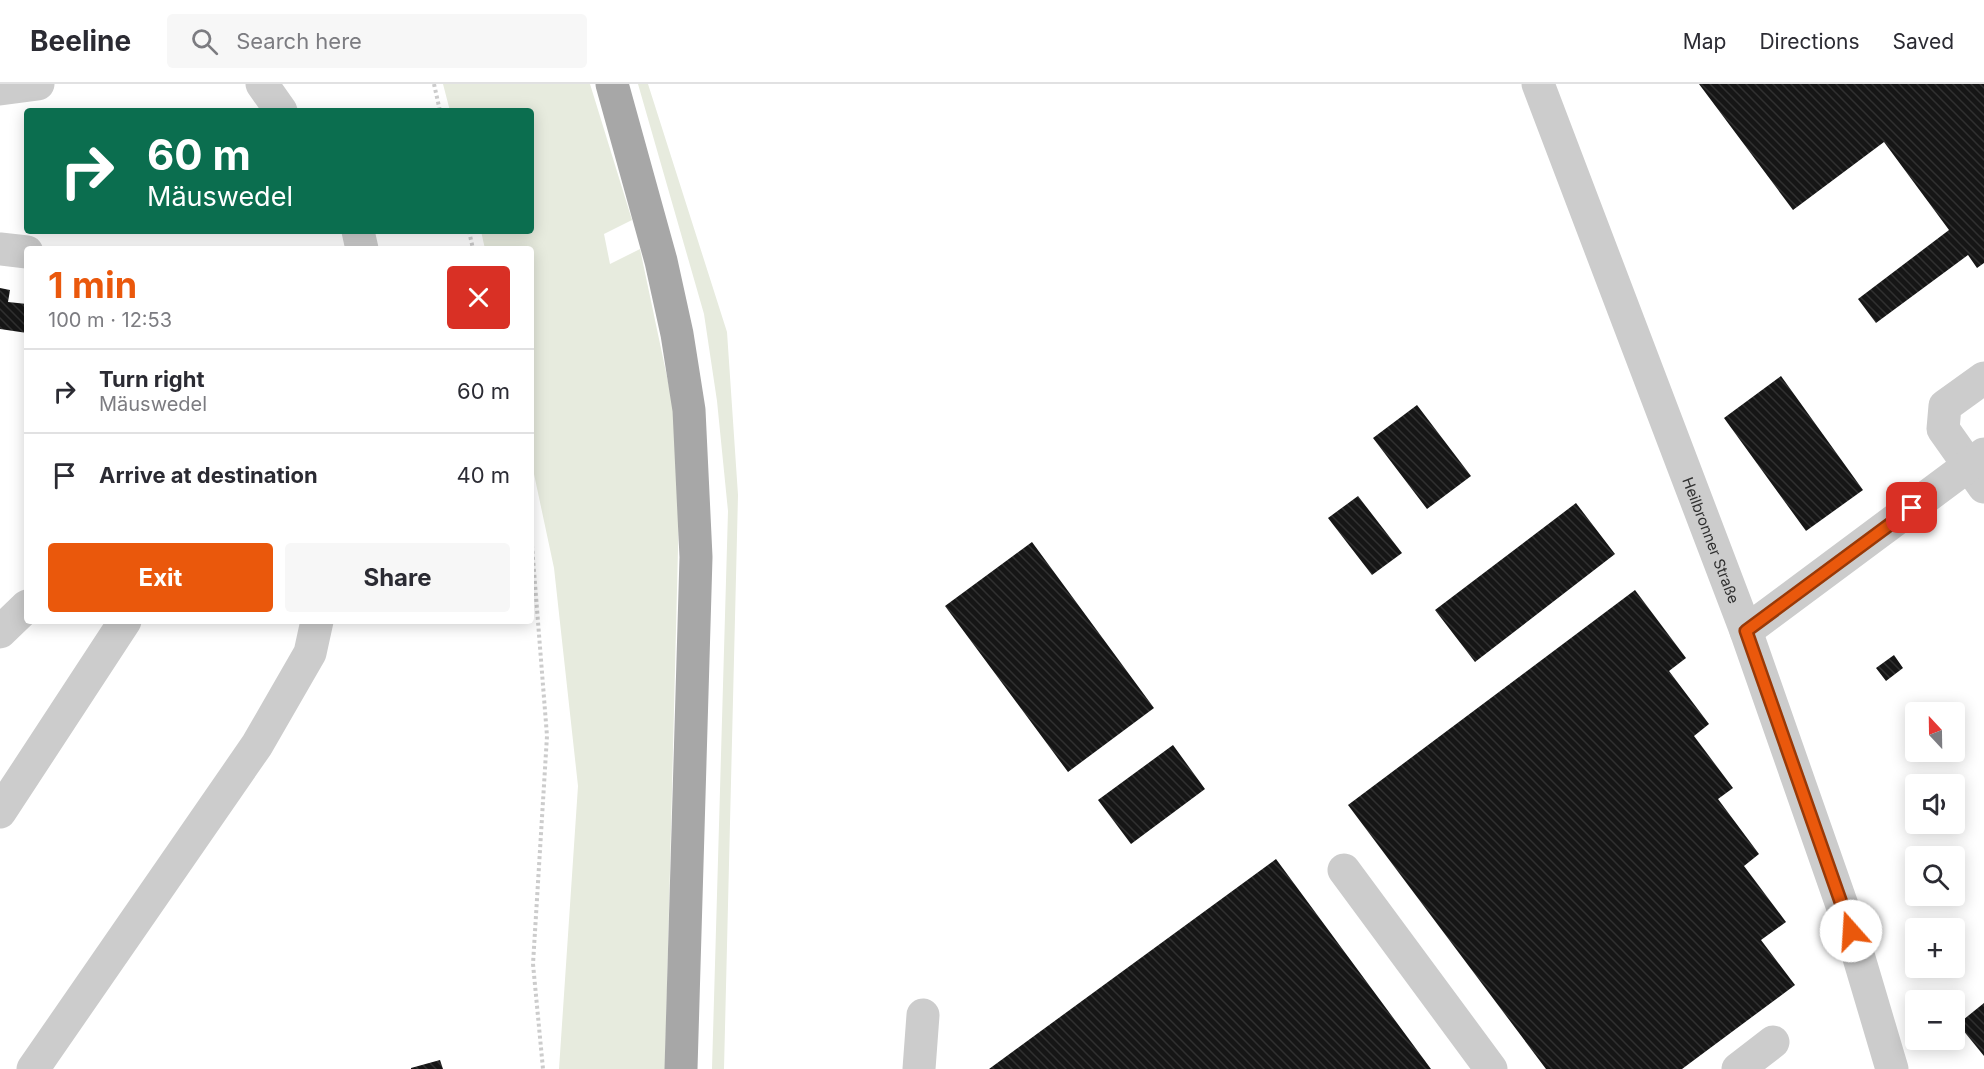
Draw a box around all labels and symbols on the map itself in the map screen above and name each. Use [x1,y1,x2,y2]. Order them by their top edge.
street label: Heilbronner Straße [1679,474,1744,606]
pin [1886,482,1937,533]
north arrow [1905,702,1965,762]
position arrow [1819,899,1883,963]

